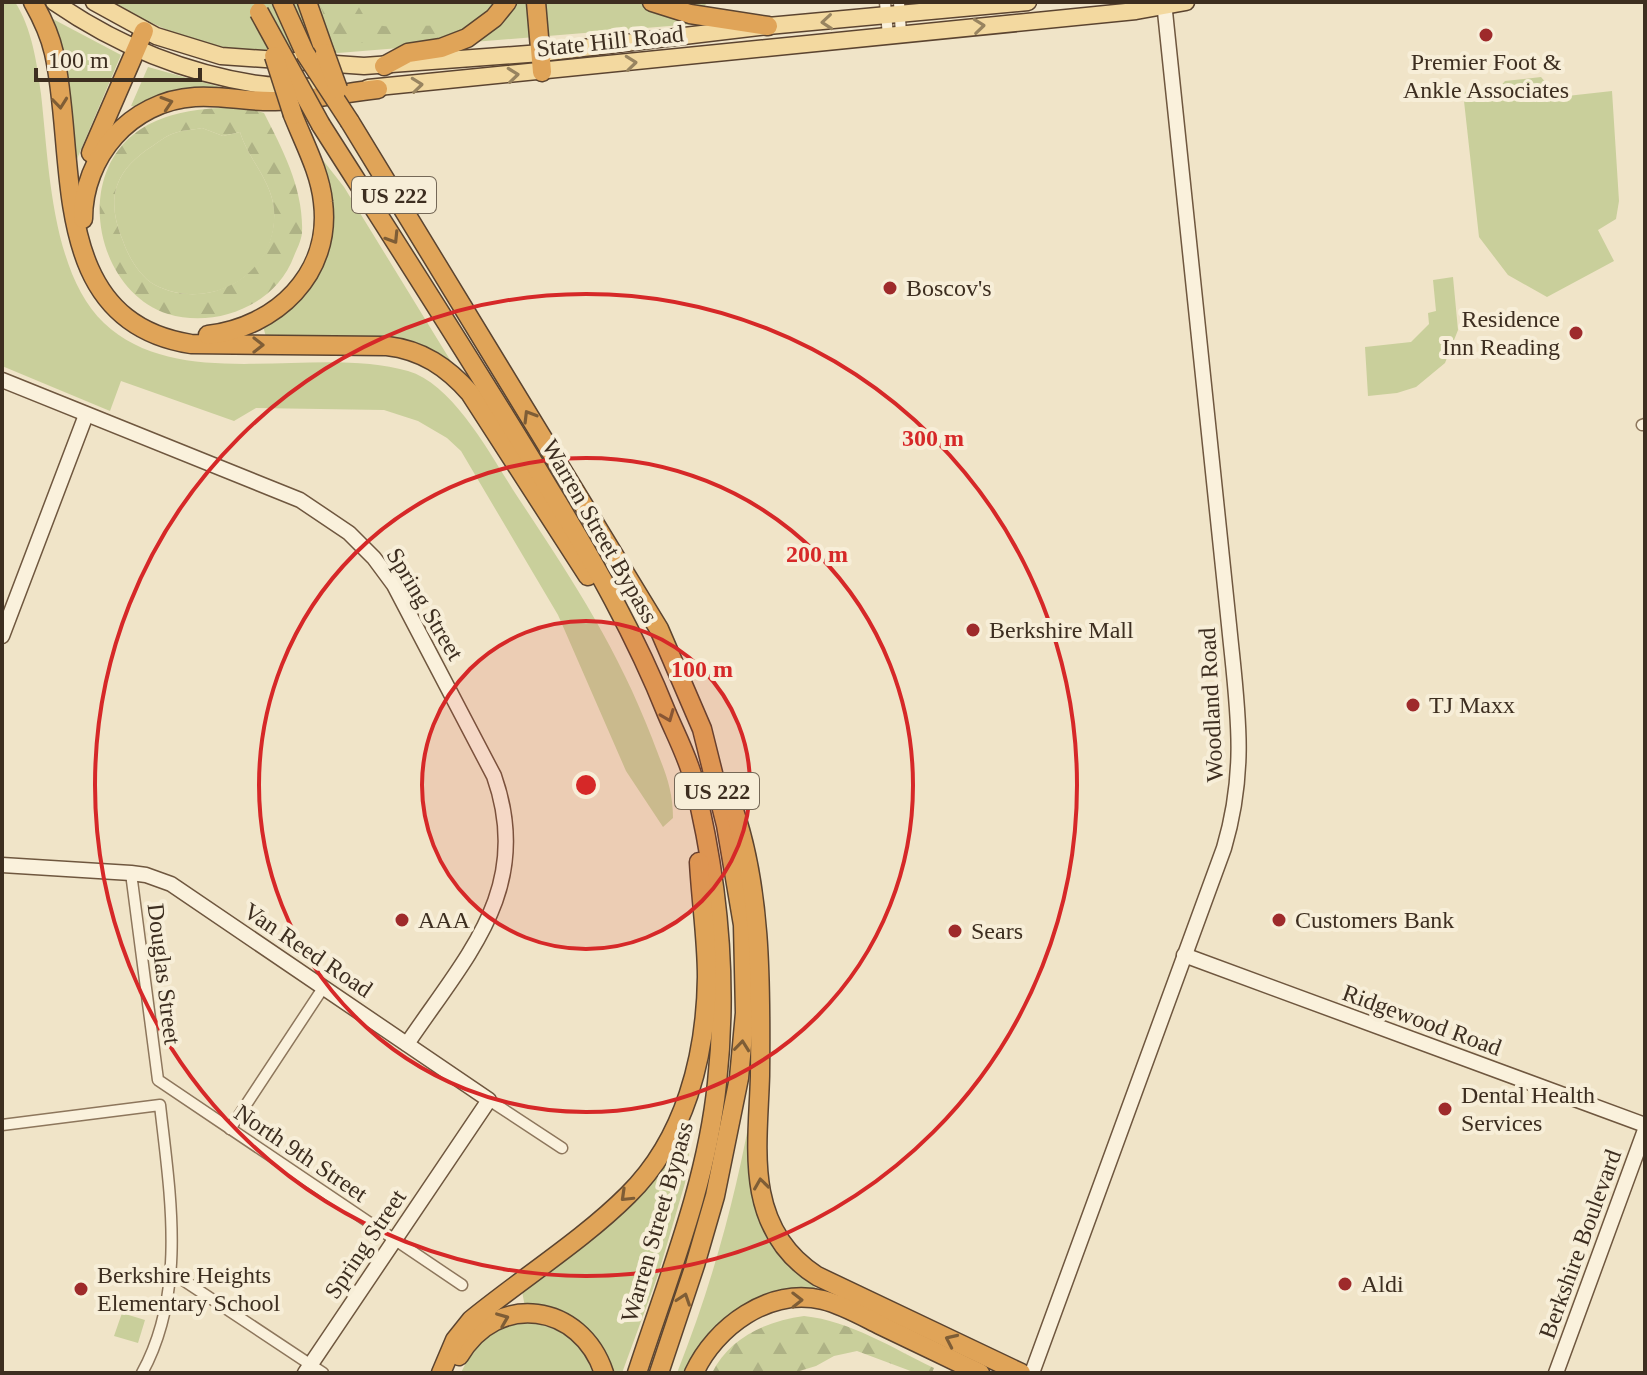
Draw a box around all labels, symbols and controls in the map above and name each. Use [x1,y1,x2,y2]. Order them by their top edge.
one-way arrow [820,13,833,30]
one-way arrow [973,17,986,34]
street label: State Hill Road [535,20,685,62]
marker: Premier Foot & Ankle Associates [1477,26,1495,44]
scale bar [36,32,200,82]
text: 100 m [48,47,109,73]
place label: Premier Foot & Ankle Associates [1403,49,1569,103]
one-way arrow [625,54,638,71]
one-way arrow [507,66,520,83]
one-way arrow [411,76,424,93]
one-way arrow [160,96,174,112]
one-way arrow [52,97,69,110]
road number: US 222 [352,177,436,213]
one-way arrow [383,229,398,244]
place label: Boscov's [906,275,992,301]
marker: Boscov's [881,279,899,297]
place label: Residence Inn Reading [1442,306,1560,360]
marker: Residence Inn Reading [1567,324,1585,342]
one-way arrow [252,336,265,354]
one-way arrow [524,410,539,425]
text: 300 m [902,425,964,451]
street label: Warren Street Bypass [537,435,663,627]
text: 200 m [786,541,848,567]
street label: Spring Street [381,543,469,665]
place label: Berkshire Mall [989,617,1134,643]
marker: Berkshire Mall [964,621,982,639]
street label: Woodland Road [1194,627,1228,783]
text: 100 m [671,656,733,682]
place label: TJ Maxx [1429,692,1515,718]
marker: TJ Maxx [1404,696,1422,714]
one-way arrow [658,708,675,722]
centre of rings [572,771,600,799]
road number: US 222 [675,773,759,809]
street label: Van Reed Road [239,897,377,1003]
street label: Douglas Street [142,902,186,1046]
place label: AAA [418,907,471,933]
place label: Customers Bank [1295,907,1454,933]
marker: AAA [393,911,411,929]
marker: Customers Bank [1270,911,1288,929]
place label: Sears [971,918,1023,944]
marker: Sears [946,922,964,940]
street label: Ridgewood Road [1339,979,1505,1061]
one-way arrow [733,1039,750,1052]
place label: Dental Health Services [1461,1082,1595,1136]
street label: North 9th Street [230,1099,373,1207]
marker: Dental Health Services [1436,1100,1454,1118]
street label: Warren Street Bypass [616,1119,698,1325]
street label: Berkshire Boulevard [1534,1146,1626,1342]
one-way arrow [753,1178,770,1191]
street label: Spring Street [319,1184,411,1303]
one-way arrow [621,1187,635,1201]
place label: Berkshire Heights Elementary School [97,1262,281,1316]
place label: Aldi [1361,1271,1404,1297]
marker: Aldi [1336,1275,1354,1293]
marker: Berkshire Heights Elementary School [72,1280,90,1298]
one-way arrow [791,1291,804,1308]
one-way arrow [674,1293,690,1307]
one-way arrow [496,1312,510,1329]
one-way arrow [944,1334,959,1350]

